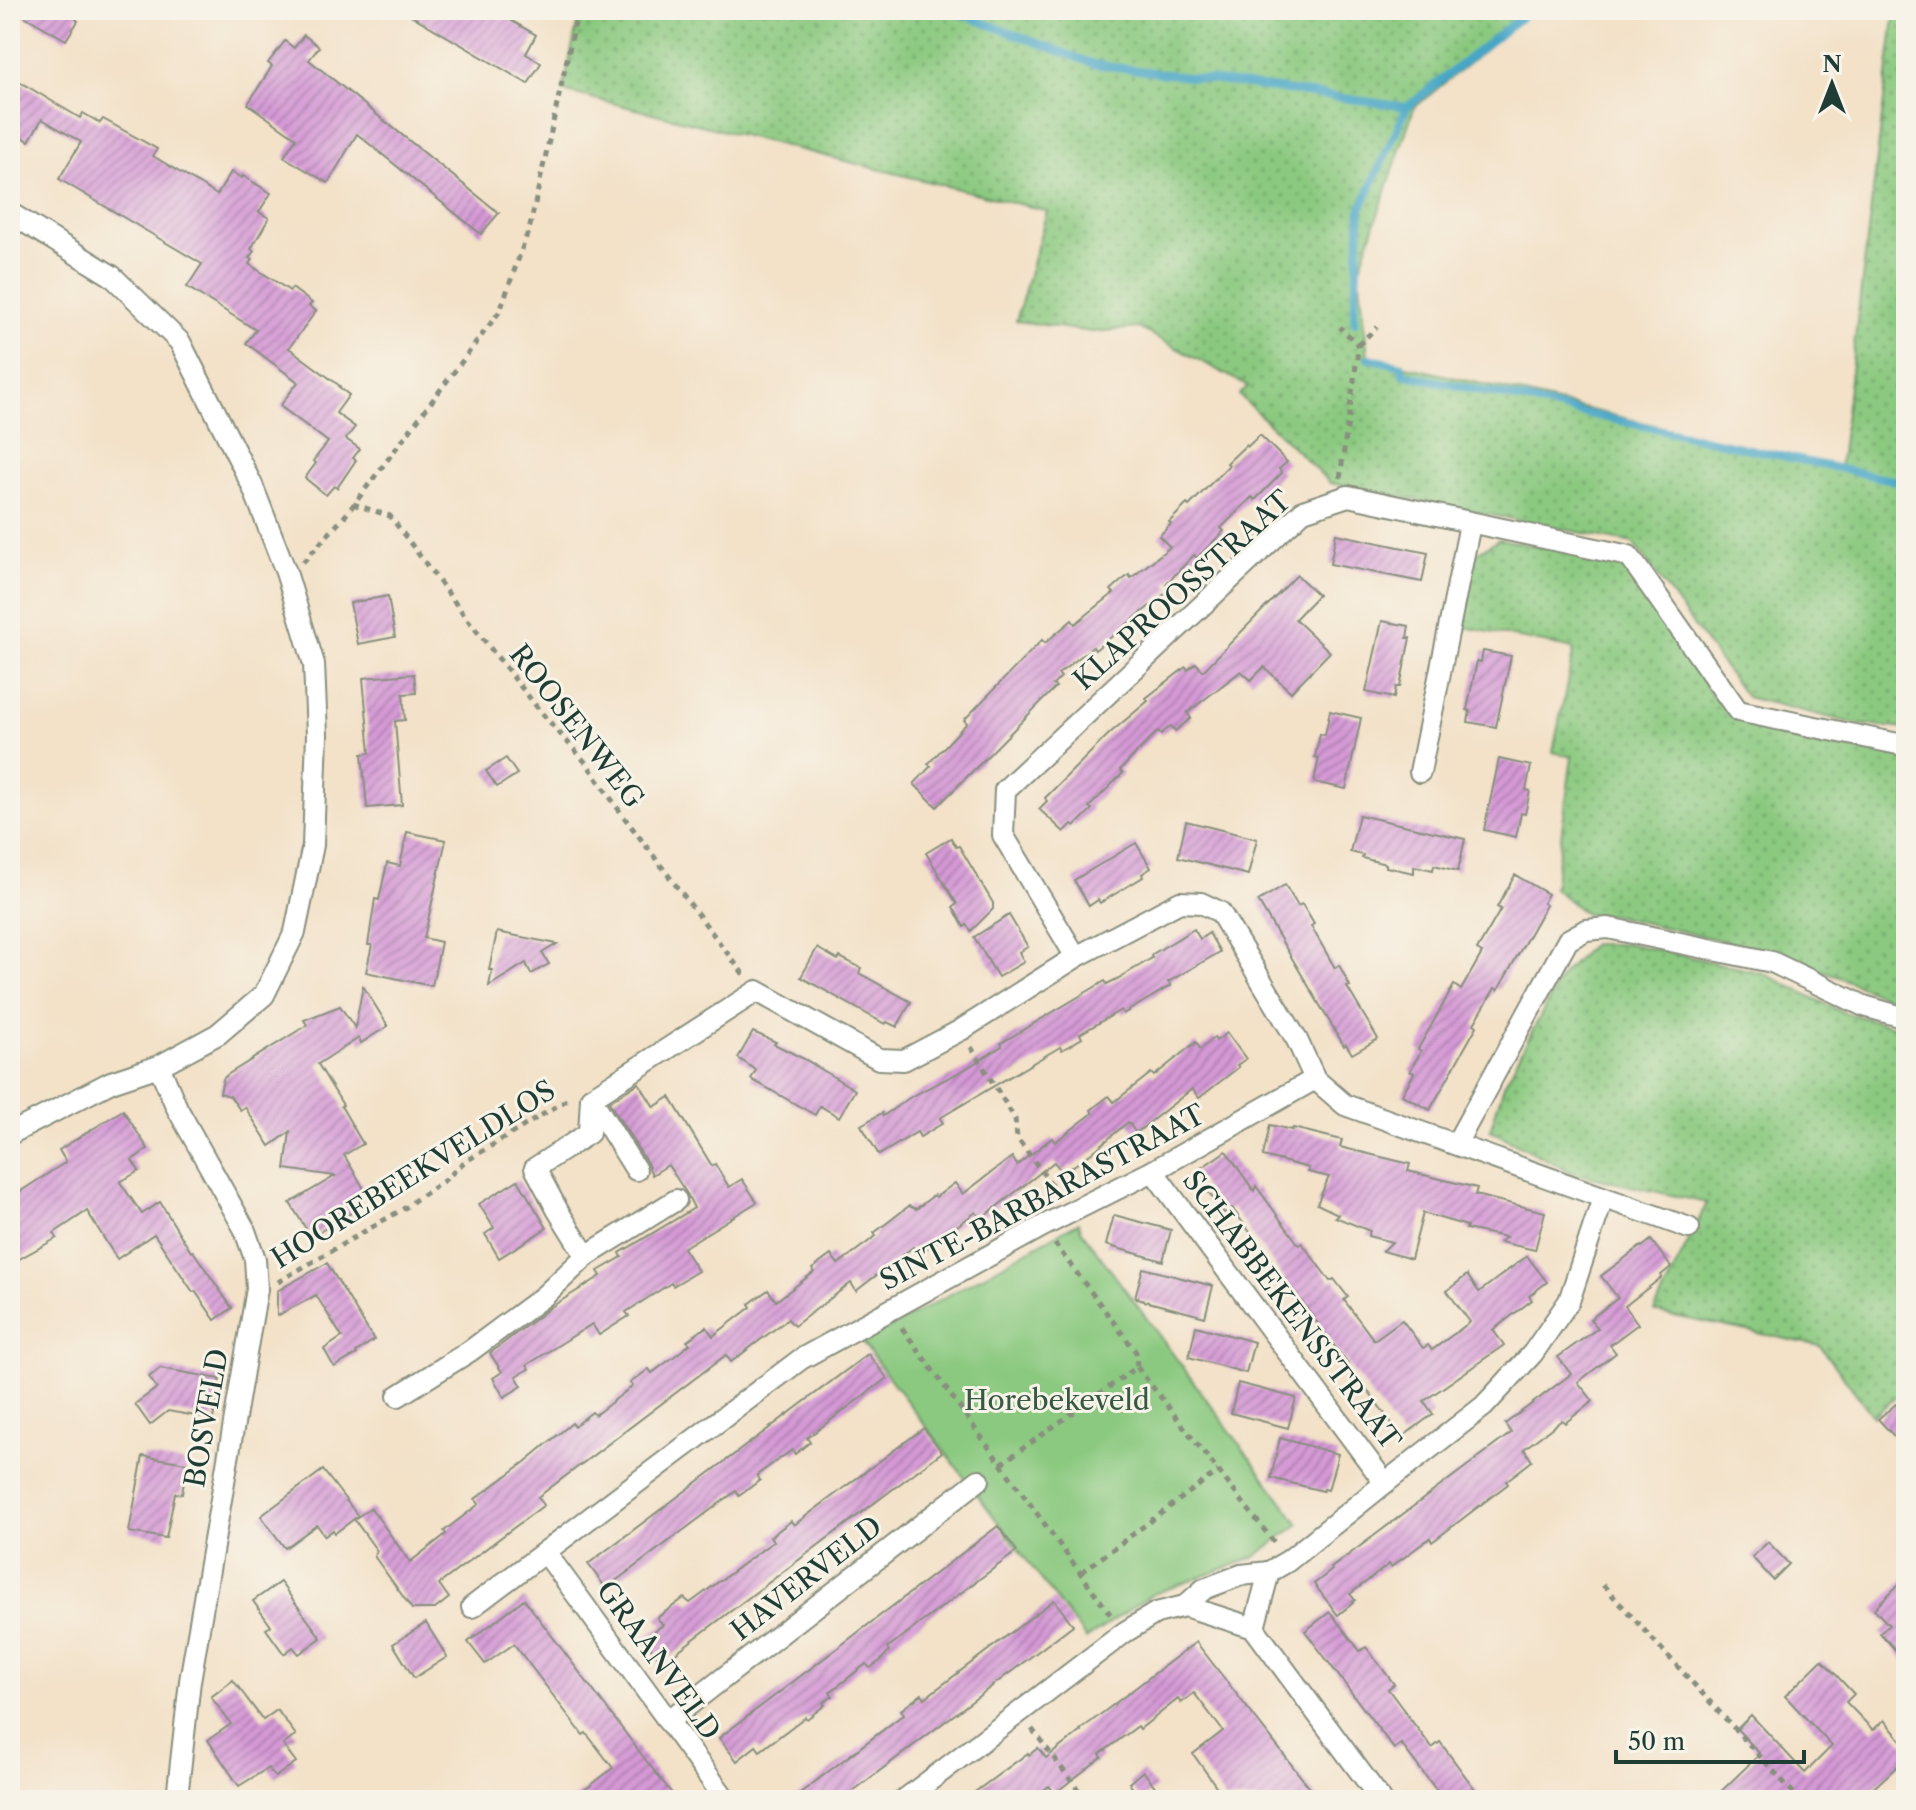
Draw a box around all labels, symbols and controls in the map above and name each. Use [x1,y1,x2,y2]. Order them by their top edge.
north arrow [1792,44,1872,124]
text: N [1822,51,1842,78]
street label: KLAPROOSSTRAAT [1066,483,1298,697]
street label: ROOSENWEG [503,637,651,815]
street label: HOOREBEEKVELDLOS [265,1073,561,1275]
street label: SINTE-BARBARASTRAAT [874,1097,1210,1297]
street label: SCHABBEKENSSTRAAT [1176,1164,1408,1456]
street label: BOSVELD [177,1346,235,1490]
park label: Horebekeveld [964,1383,1150,1417]
street label: HAVERVELD [724,1509,888,1647]
street label: GRAANVELD [590,1574,728,1746]
scale bar [1616,1714,1804,1764]
text: 50 m [1628,1727,1685,1756]

